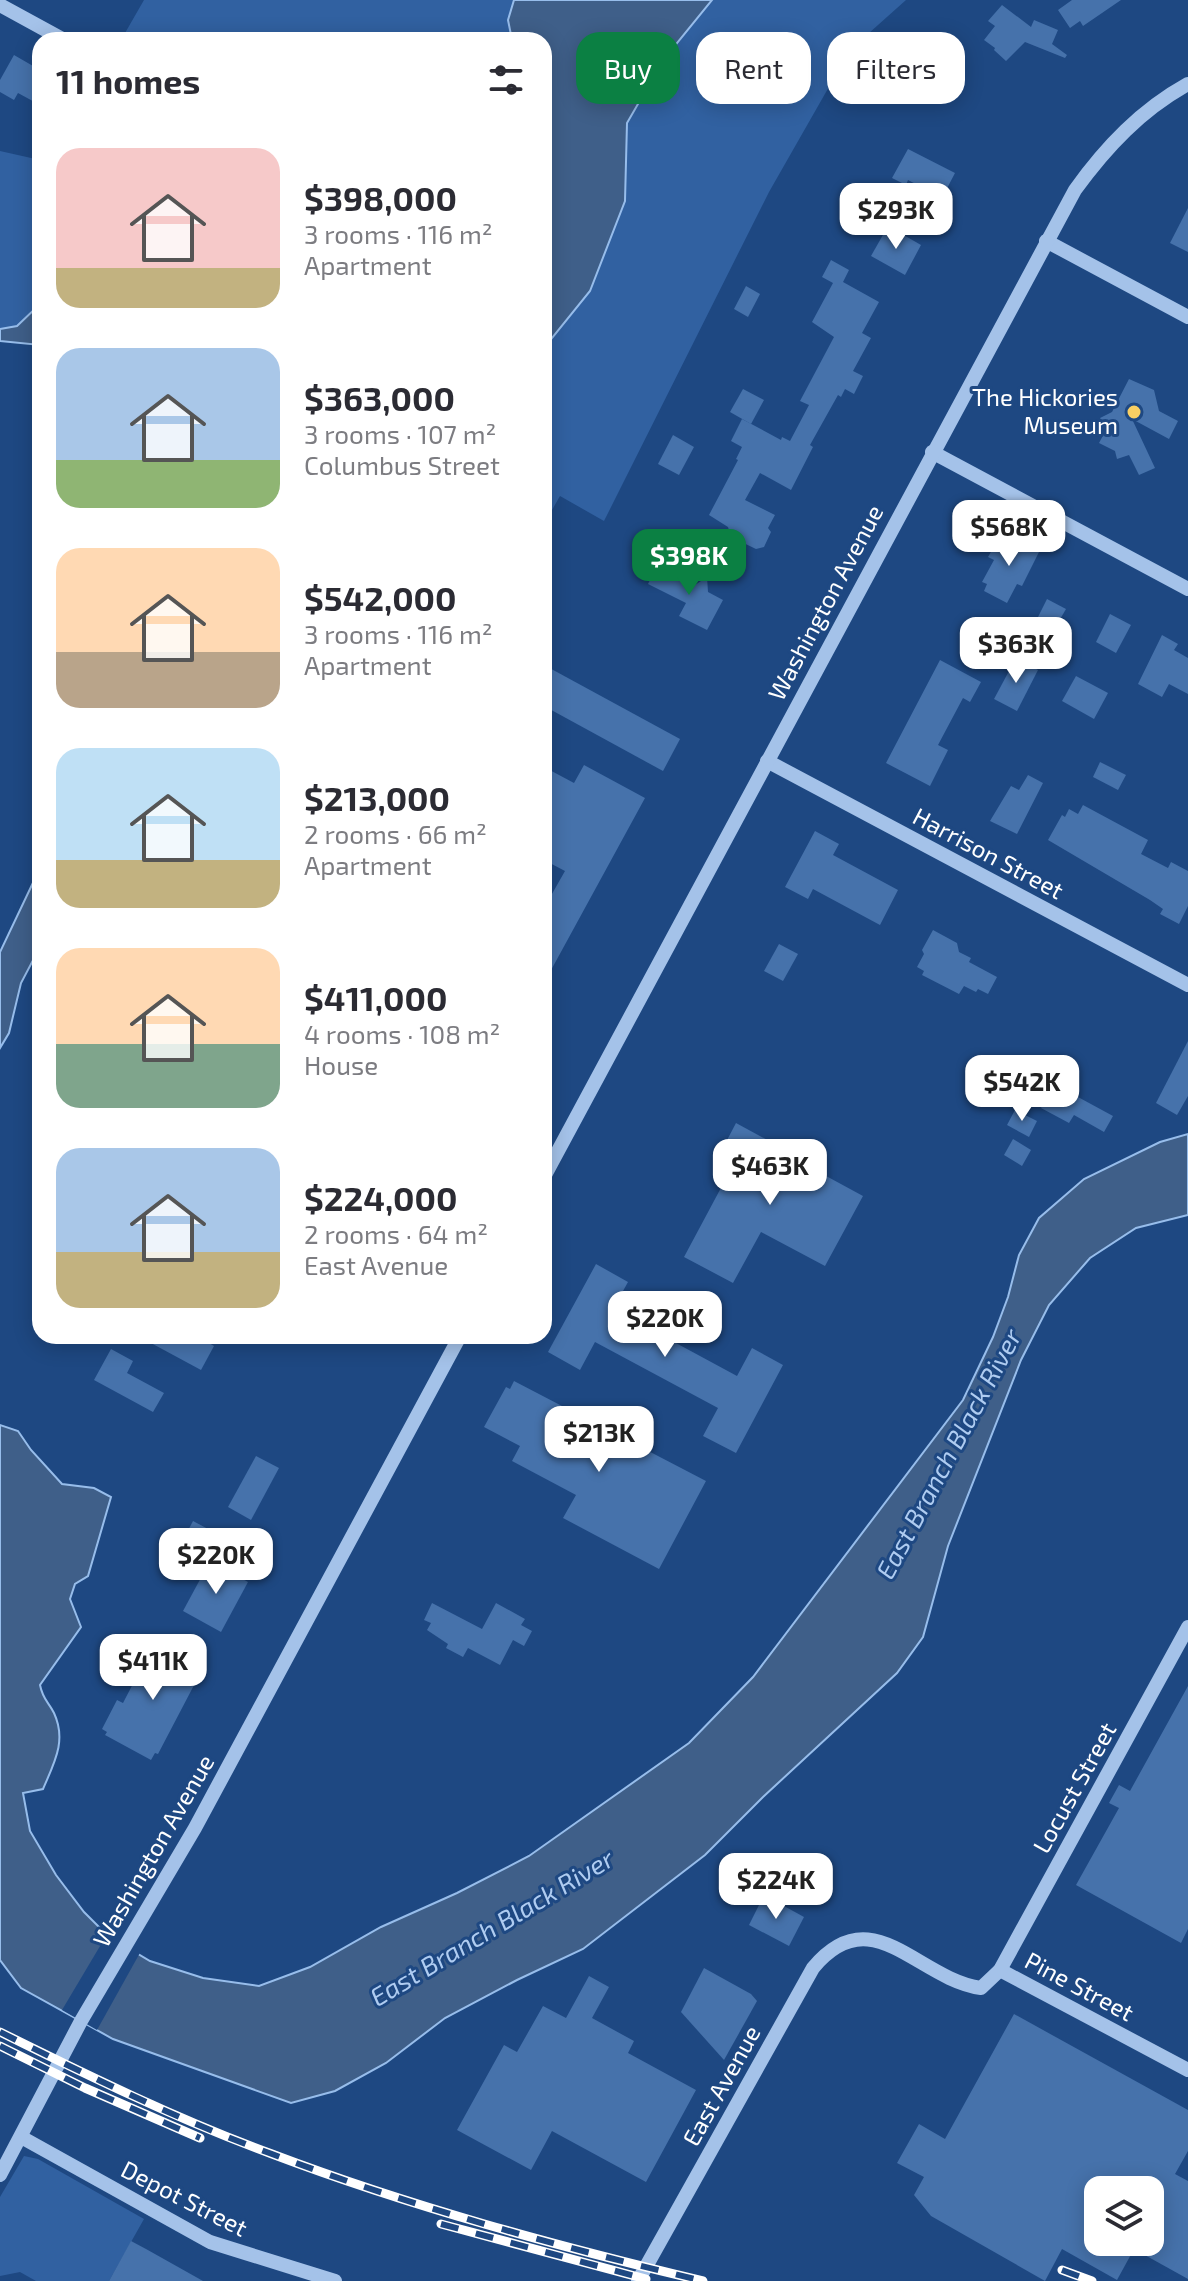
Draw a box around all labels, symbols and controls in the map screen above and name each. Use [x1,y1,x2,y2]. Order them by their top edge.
chip: Buy [576,32,680,104]
chip: Rent [696,32,811,104]
chip: Filters [827,32,965,104]
icon: filters [484,58,528,102]
text: 11 homes [56,60,200,101]
text: $398,000 [304,177,457,218]
icon: home [120,180,216,276]
pin: $293K [840,183,952,251]
text: $293K [858,193,934,224]
text: 3 rooms · 116 m² [304,218,493,249]
text: Apartment [304,249,432,280]
text: $363,000 [304,377,455,418]
icon: home [120,380,216,476]
place label: The Hickories Museum [972,382,1118,439]
marker: The Hickories Museum [1125,403,1143,421]
text: 3 rooms · 107 m² [304,418,496,449]
text: Columbus Street [304,449,500,480]
street label: Washington Avenue [761,500,888,705]
pin: $568K [953,500,1065,568]
text: $568K [970,510,1048,541]
pin: $398K [633,529,745,597]
text: $398K [650,539,728,570]
text: $542,000 [304,577,457,618]
icon: home [120,580,216,676]
pin: $363K [960,617,1072,685]
text: 3 rooms · 116 m² [304,618,493,649]
text: $363K [978,627,1054,658]
text: Apartment [304,649,432,680]
text: $213,000 [304,777,450,818]
icon: home [120,780,216,876]
street label: Harrison Street [909,801,1069,904]
text: 2 rooms · 66 m² [304,818,487,849]
text: Apartment [304,849,432,880]
text: $411,000 [304,977,447,1018]
icon: home [120,980,216,1076]
text: 4 rooms · 108 m² [304,1018,500,1049]
text: House [304,1049,378,1080]
pin: $542K [966,1055,1078,1123]
text: $542K [983,1065,1061,1096]
pin: $463K [714,1139,826,1207]
text: $463K [731,1149,809,1180]
text: $224,000 [304,1177,457,1218]
icon: home [120,1180,216,1276]
text: 2 rooms · 64 m² [304,1218,488,1249]
text: East Avenue [304,1249,448,1280]
pin: $220K [609,1291,721,1359]
text: $220K [626,1301,704,1332]
water label: East Branch Black River [869,1322,1027,1584]
pin: $213K [543,1406,655,1474]
text: $213K [563,1416,635,1447]
pin: $220K [160,1528,272,1596]
text: $220K [177,1538,255,1569]
pin: $411K [97,1634,209,1702]
text: $411K [118,1644,188,1675]
street label: Locust Street [1026,1717,1121,1858]
street label: Washington Avenue [86,1749,220,1951]
water label: East Branch Black River [364,1841,619,2012]
pin: $224K [720,1853,832,1921]
text: $224K [737,1863,815,1894]
street label: Pine Street [1020,1945,1139,2026]
street label: East Avenue [676,2020,766,2151]
street label: Depot Street [117,2154,253,2242]
map controls [1084,2176,1164,2256]
button: layers [1084,2176,1164,2256]

